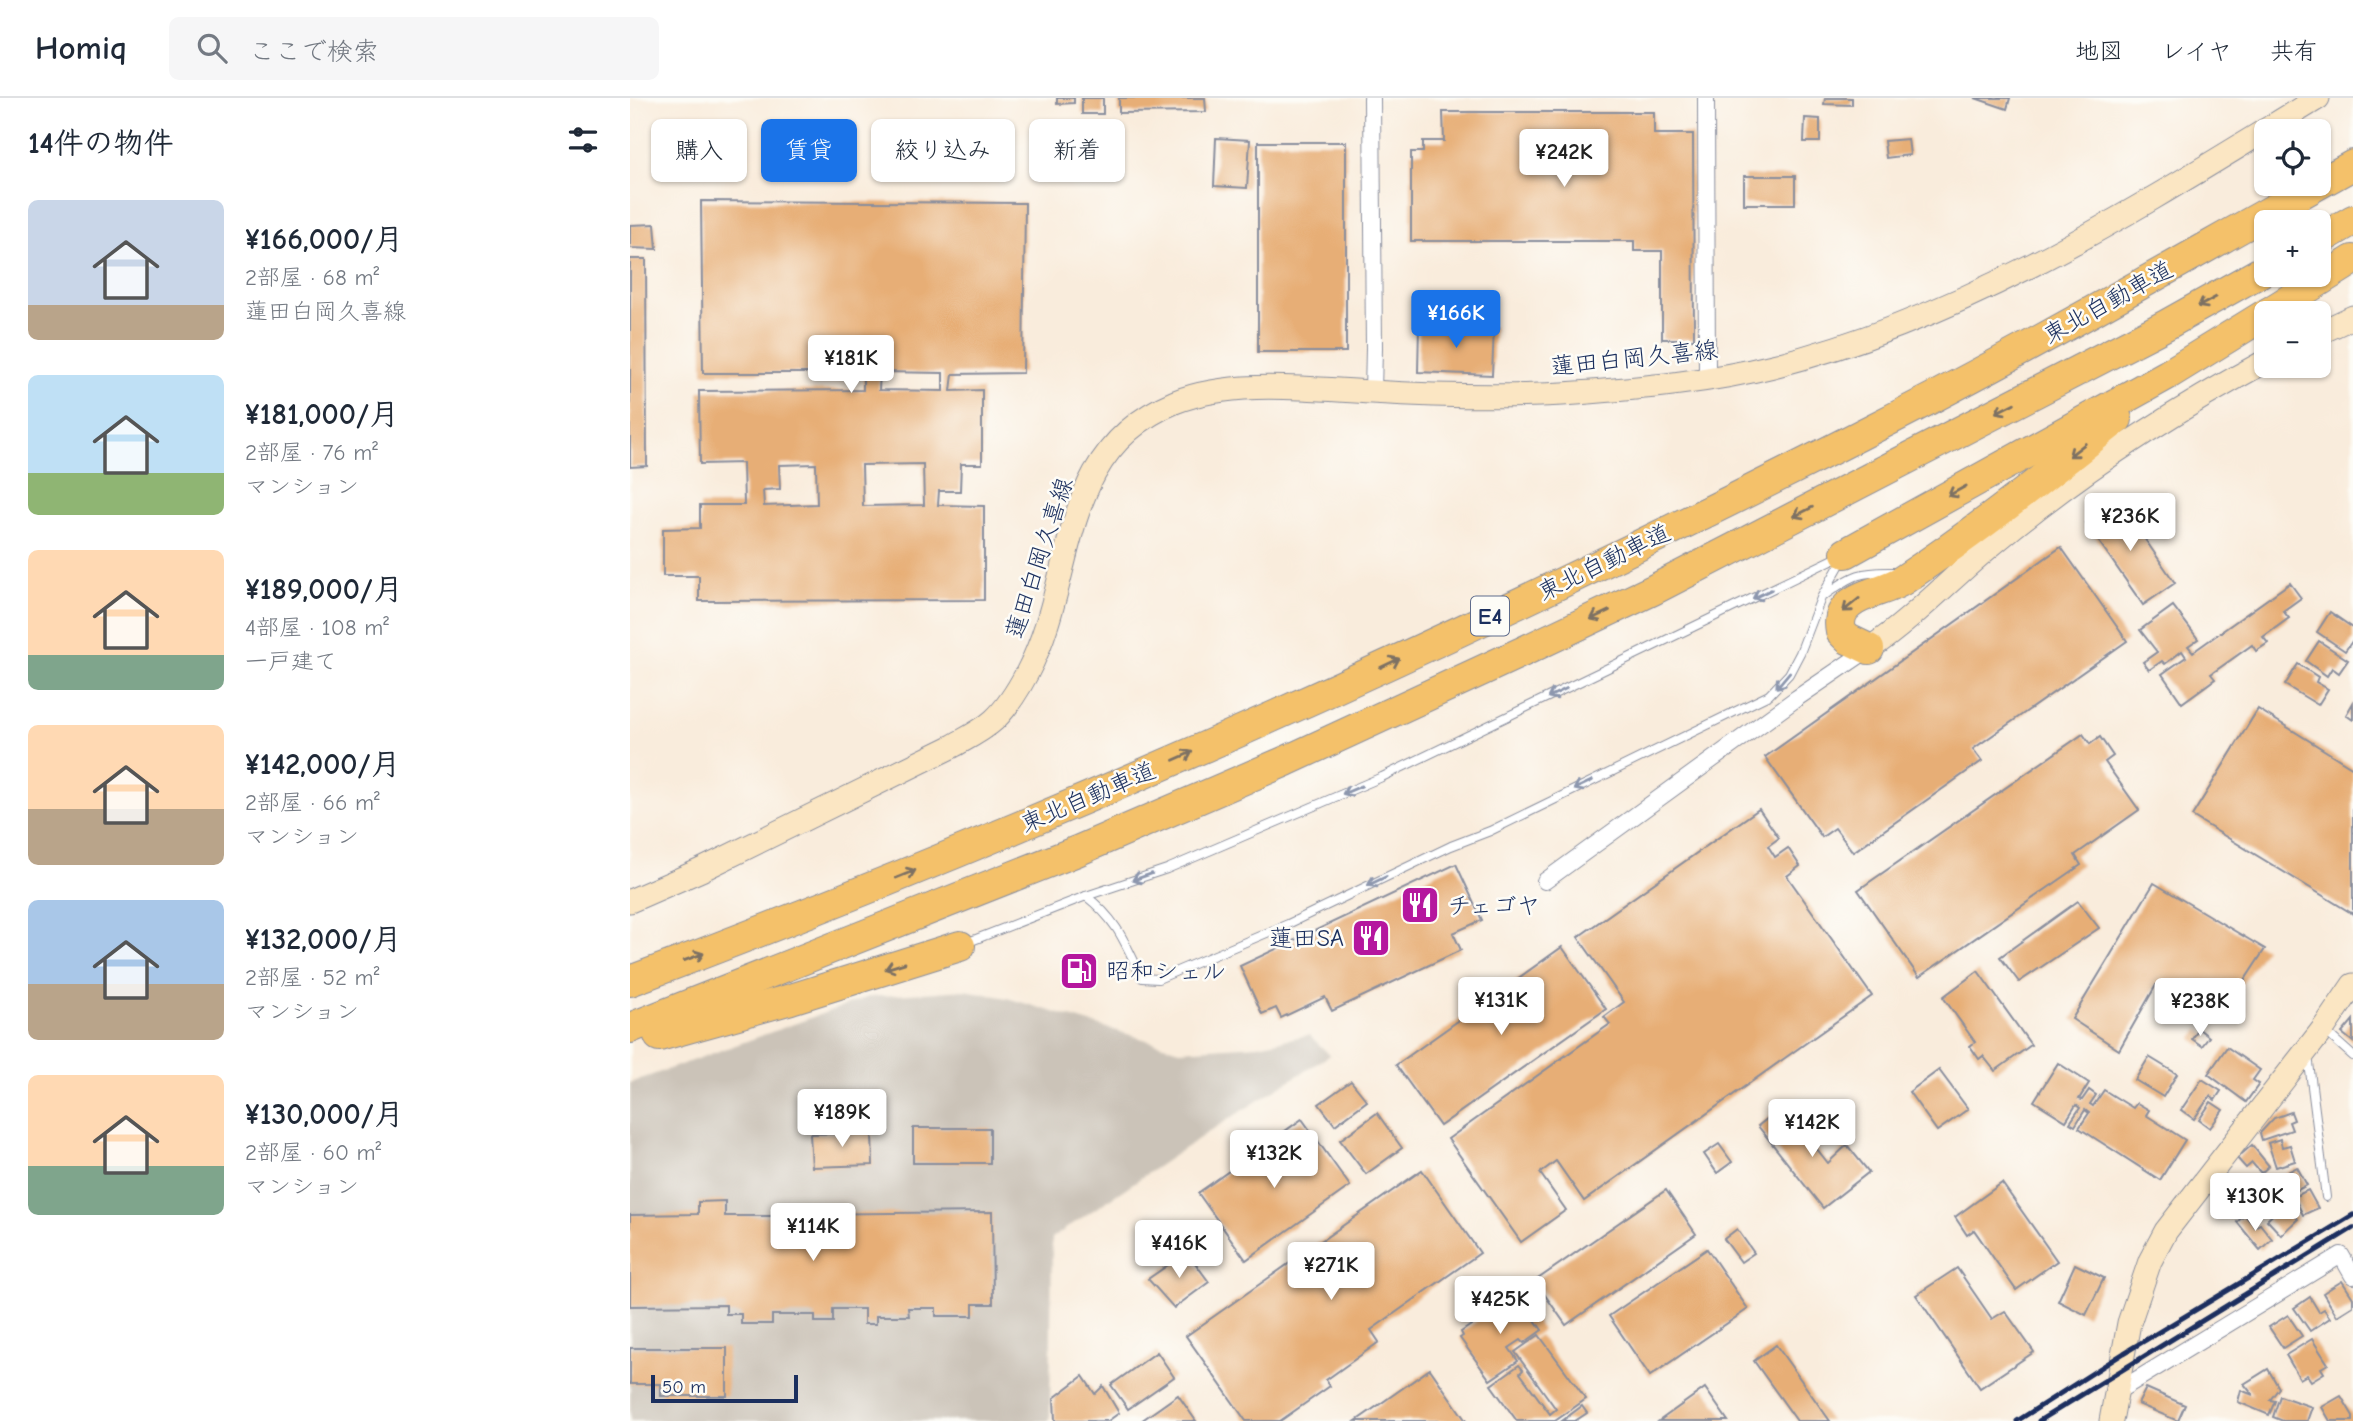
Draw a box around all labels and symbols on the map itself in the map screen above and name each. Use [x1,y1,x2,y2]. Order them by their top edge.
pin: ¥242K [1515,130,1613,189]
street label: 東北自動車道 [2038,255,2178,349]
pin: ¥166K [1407,290,1505,350]
one-way arrow [2197,296,2217,310]
street label: 蓮田白岡久喜線 [1549,335,1719,381]
pin: ¥181K [802,336,900,395]
one-way arrow [1995,402,2016,415]
one-way arrow [2068,443,2087,458]
street label: 蓮田白岡久喜線 [1000,474,1078,642]
one-way arrow [1948,484,1968,498]
pin: ¥236K [2081,494,2179,553]
one-way arrow [1793,506,1814,520]
street label: 東北自動車道 [1533,518,1675,606]
one-way arrow [1752,587,1773,601]
road number: E4 [1471,596,1509,636]
one-way arrow [1842,598,1860,613]
one-way arrow [1590,609,1611,622]
one-way arrow [1379,656,1400,669]
one-way arrow [1775,670,1791,688]
one-way arrow [1547,686,1568,700]
one-way arrow [1172,749,1193,762]
street label: 東北自動車道 [1016,756,1160,838]
one-way arrow [1573,779,1594,793]
one-way arrow [1341,784,1363,797]
one-way arrow [894,866,916,879]
one-way arrow [1131,872,1153,884]
one-way arrow [1367,875,1388,889]
restaurant icon: チェゴヤ [1399,884,1441,926]
place label: チェゴヤ [1447,891,1541,919]
restaurant icon: 蓮田SA [1350,917,1392,959]
place label: 蓮田SA [1269,924,1344,952]
one-way arrow [682,950,704,962]
fuel station icon: 昭和シェル [1058,950,1100,992]
place label: 昭和シェル [1106,957,1226,985]
one-way arrow [885,961,907,973]
pin: ¥131K [1452,978,1550,1037]
pin: ¥238K [2151,978,2249,1038]
pin: ¥189K [793,1090,891,1149]
pin: ¥142K [1763,1100,1861,1159]
pin: ¥132K [1225,1130,1323,1190]
pin: ¥130K [2206,1174,2304,1233]
pin: ¥114K [764,1204,862,1263]
pin: ¥416K [1130,1220,1228,1280]
pin: ¥271K [1282,1242,1380,1302]
pin: ¥425K [1451,1276,1549,1336]
scale bar [651,1372,798,1404]

